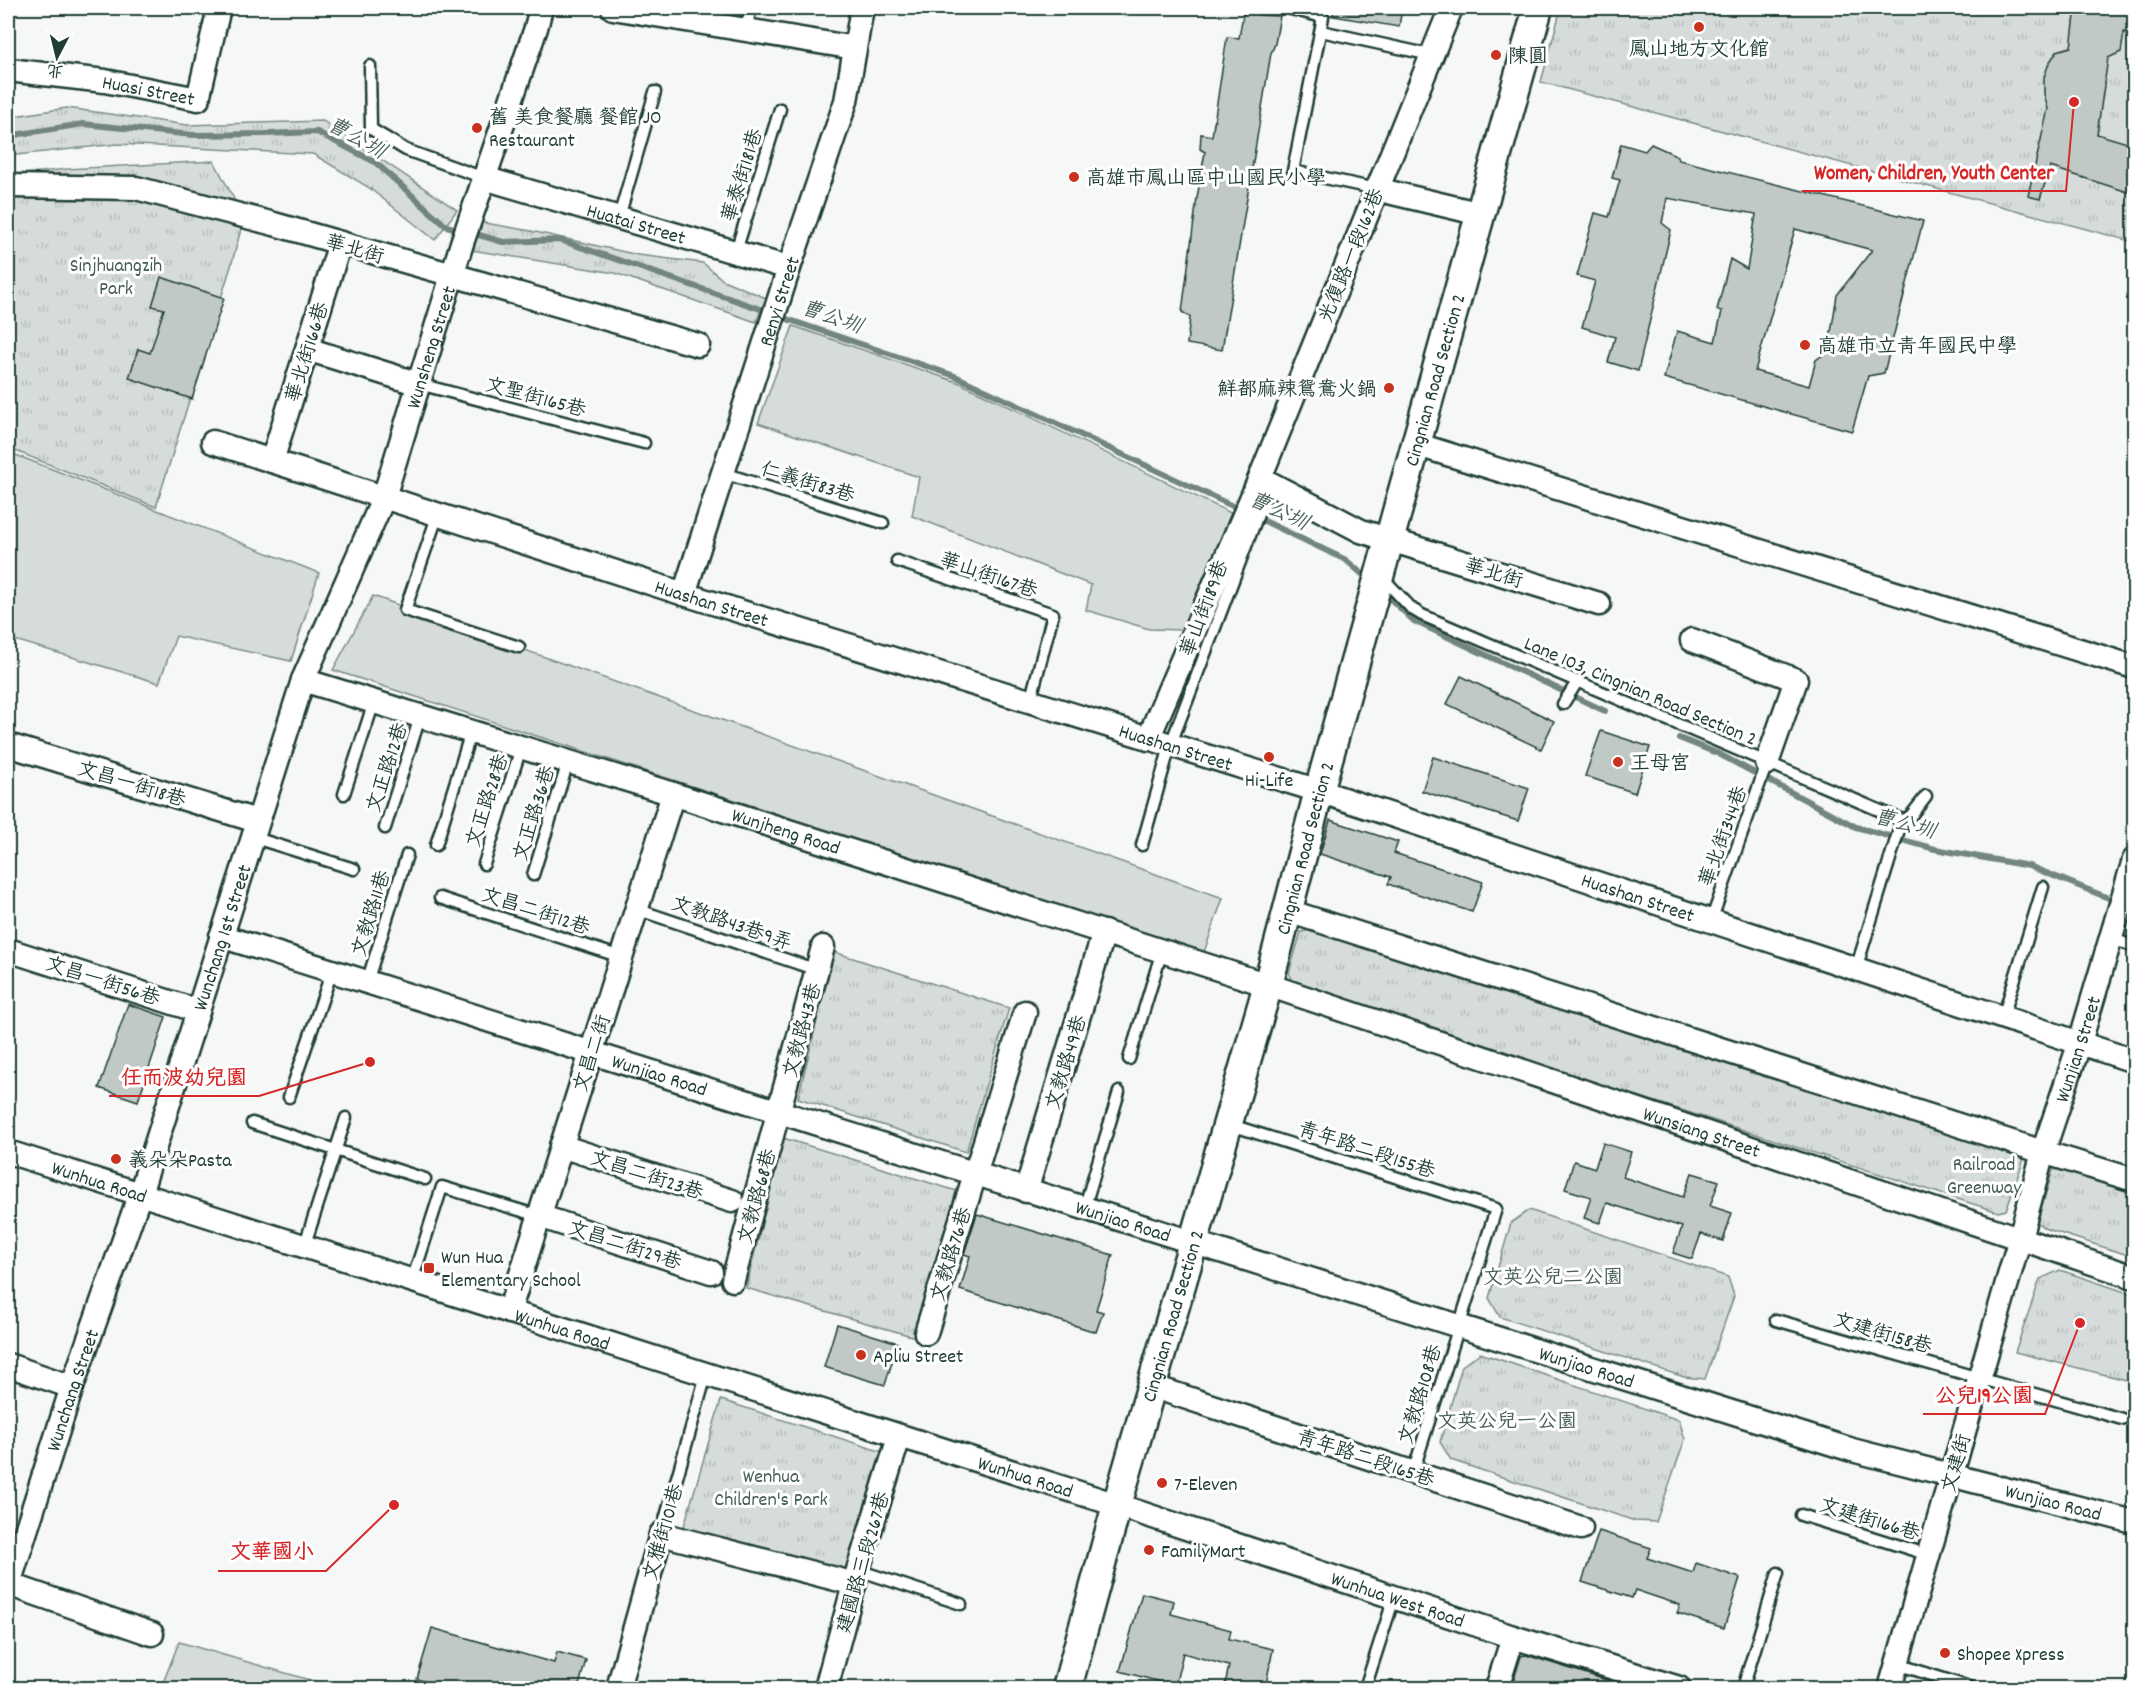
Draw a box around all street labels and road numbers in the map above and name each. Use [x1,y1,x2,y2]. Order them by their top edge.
street label: Huasi Street [99,70,197,115]
street label: 華泰街181巷 [716,125,772,226]
street label: 光復路一段162巷 [1313,184,1393,328]
street label: Huatai Street [583,198,689,254]
street label: 華北街 [321,229,387,273]
street label: Renyi Street [754,253,809,350]
street label: Wunsheng Street [401,283,465,413]
street label: Cingnian Road Section 2 [1400,291,1474,470]
street label: 華北街166巷 [280,298,338,407]
street label: 文聖街165巷 [482,372,590,426]
street label: 仁義街83巷 [757,456,859,512]
street label: 華山街167巷 [935,547,1042,607]
street label: 華北街 [1460,553,1526,597]
street label: 華山街189巷 [1175,556,1237,662]
street label: Huashan Street [650,574,771,636]
street label: Lane 103, Cingnian Road Section 2 [1519,631,1761,755]
street label: 文正路12巷 [361,718,417,817]
street label: Huashan Street [1115,719,1235,780]
street label: 文正路28巷 [461,750,517,851]
street label: 文昌一街18巷 [73,756,190,816]
street label: Cingnian Road Section 2 [1271,759,1344,938]
street label: 文正路36巷 [508,762,564,865]
street label: 華北街344巷 [1694,782,1756,891]
street label: Wunjheng Road [727,803,843,864]
street label: Wunchang 1st Street [188,861,261,1015]
street label: 文教路11巷 [347,866,400,960]
street label: Huashan Street [1577,868,1698,931]
street label: 文昌二街12巷 [477,882,594,944]
street label: 文教路43巷9弄 [667,891,795,959]
street label: 文昌一街56巷 [41,951,164,1015]
street label: 文教路43巷 [778,979,830,1081]
street label: Wunjian Street [2050,993,2110,1107]
street label: 文教路49巷 [1040,1011,1096,1114]
street label: 文昌二街 [568,1012,620,1096]
street label: Wunjiao Road [608,1049,710,1105]
street label: Wunsiang Street [1639,1101,1763,1167]
street label: 青年路二段155巷 [1294,1116,1439,1188]
street label: 文昌二街23巷 [586,1145,707,1209]
street label: 文教路68巷 [733,1145,785,1248]
street label: Wunhua Road [47,1156,150,1212]
street label: Wunjiao Road [1071,1195,1174,1251]
street label: 文教路76巷 [925,1203,981,1306]
street label: 文昌二街29巷 [564,1215,685,1279]
street label: Cingnian Road Section 2 [1137,1227,1213,1406]
street label: Wunhua Road [510,1303,613,1360]
street label: 文建街158巷 [1829,1307,1936,1363]
street label: Wunchang Street [41,1326,108,1456]
street label: 文教路108巷 [1393,1340,1451,1448]
street label: Wunjiao Road [1535,1341,1637,1397]
street label: 青年路二段165巷 [1293,1424,1439,1496]
street label: 文建街 [1936,1431,1980,1497]
street label: Wunhua Road [974,1451,1076,1507]
street label: Wunjiao Road [2001,1479,2104,1530]
street label: 文雅街101巷 [638,1480,692,1585]
street label: 建國路三段267巷 [831,1488,899,1637]
street label: 文建街166巷 [1815,1492,1924,1550]
street label: Wunhua West Road [1327,1566,1468,1637]

